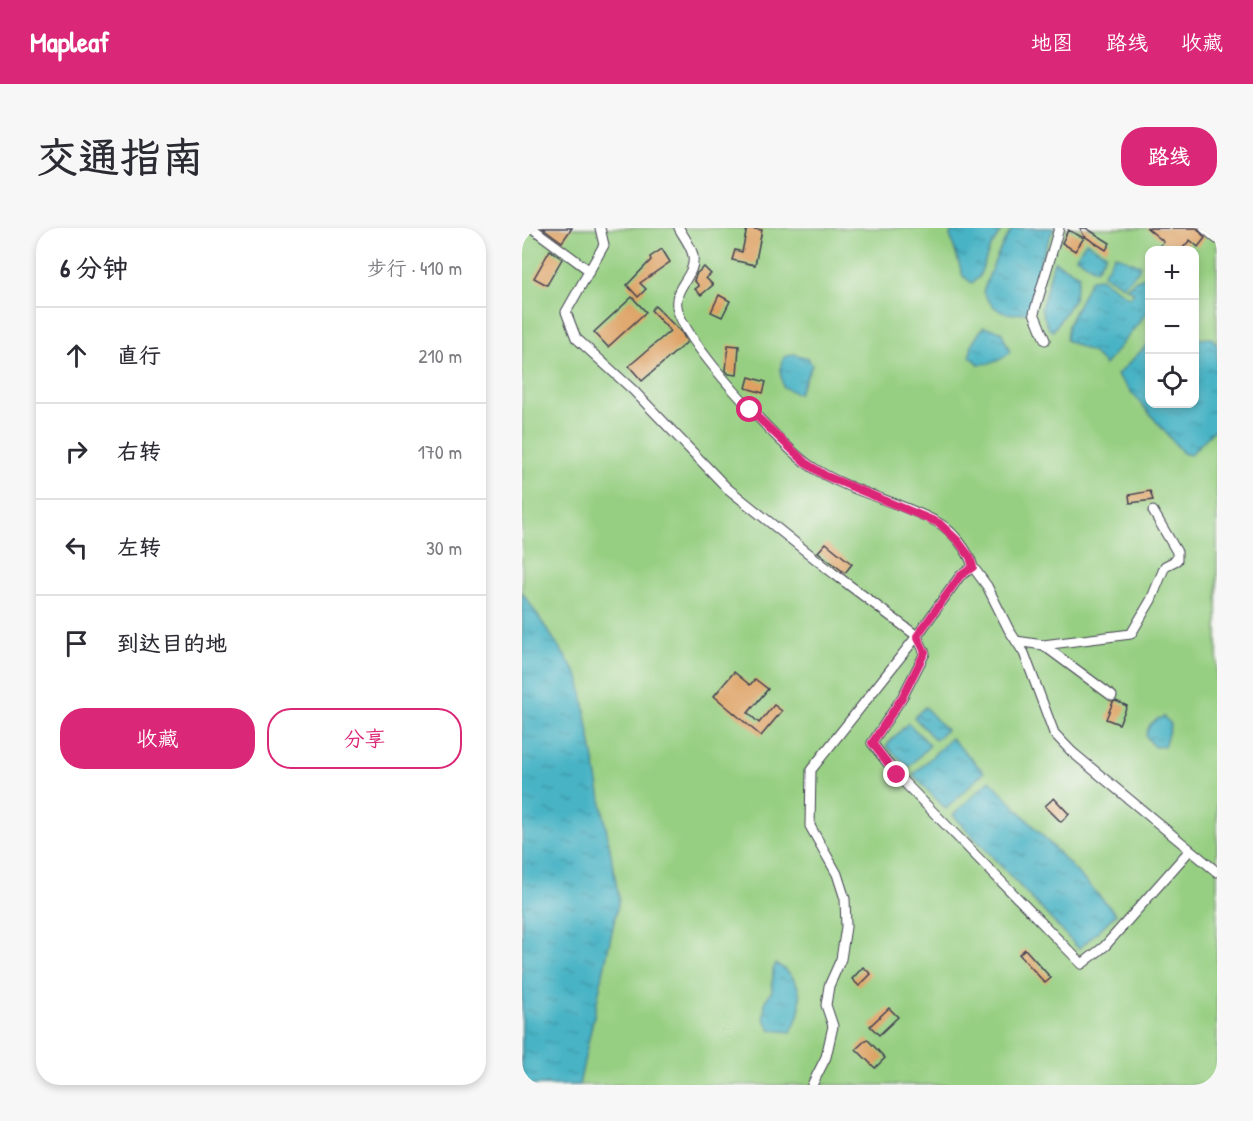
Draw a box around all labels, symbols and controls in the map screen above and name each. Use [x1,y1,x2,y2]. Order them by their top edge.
text: Mapleaf [30,23,109,61]
text: 地图 [1031,28,1073,57]
text: 路线 [1106,28,1148,57]
text: 收藏 [1181,28,1223,57]
button: 路线 [1121,127,1217,186]
text: 交通指南 [36,128,204,185]
map controls [1145,246,1199,408]
button: + [1145,246,1199,300]
text: 6 分钟 [60,250,128,285]
text: 步行 · 410 m [367,254,462,281]
button: − [1145,300,1199,354]
icon: ahead [60,339,93,372]
text: 直行 [117,340,161,370]
text: 210 m [418,342,462,369]
button: locate [1145,354,1199,408]
route start [736,396,762,422]
icon: right [60,435,93,468]
text: 右转 [117,436,161,466]
text: 170 m [418,438,462,465]
icon: left [60,531,93,564]
text: 左转 [117,532,161,562]
text: 30 m [426,534,462,561]
icon: arrive [60,627,93,660]
text: 到达目的地 [117,628,227,658]
button: 收藏 [60,708,255,769]
button: 分享 [267,708,462,769]
route end [883,761,909,787]

